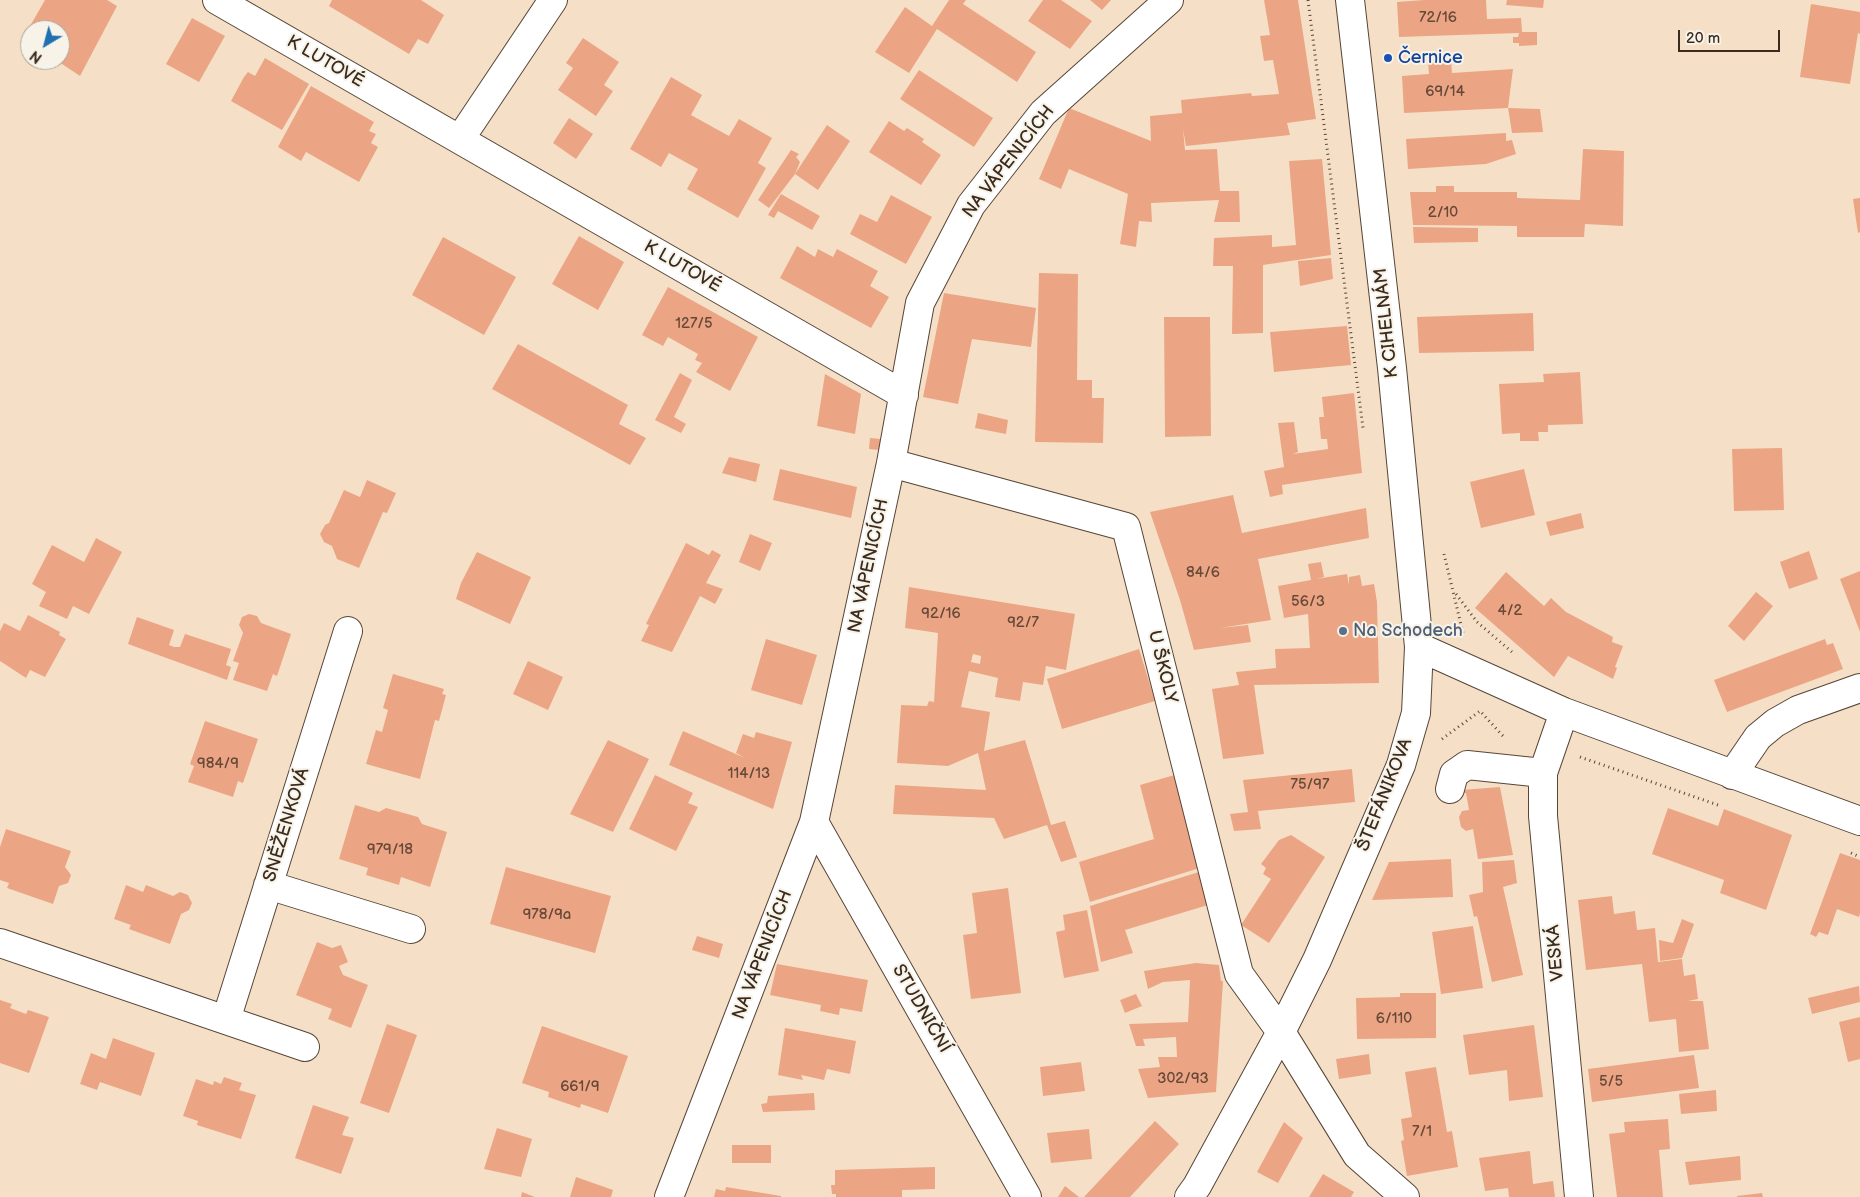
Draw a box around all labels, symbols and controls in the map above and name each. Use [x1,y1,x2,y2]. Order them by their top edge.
house number: 72/16 [1419,9,1457,27]
north arrow [20,20,70,70]
scale bar [1680,20,1782,52]
text: 20 m [1686,29,1720,48]
street label: K LUTOVÉ [283,31,367,93]
text: N [27,47,46,67]
place label: Černice [1398,47,1463,69]
marker: Černice [1382,52,1394,64]
house number: 69/14 [1425,83,1465,101]
street label: NA VÁPENICÍCH [958,101,1060,223]
house number: 2/10 [1428,204,1458,222]
street label: K LUTOVÉ [640,236,724,298]
street label: K CIHELNÁM [1370,267,1404,379]
house number: 127/5 [675,315,713,333]
street label: NA VÁPENICÍCH [844,497,894,635]
house number: 84/6 [1186,564,1220,582]
house number: 56/3 [1291,593,1325,611]
house number: 4/2 [1498,602,1522,620]
house number: 92/16 [921,605,961,623]
house number: 92/7 [1007,614,1039,632]
place label: Na Schodech [1353,620,1463,642]
marker: Na Schodech [1337,625,1349,637]
street label: U ŠKOLY [1143,628,1181,706]
street label: ŠTEFÁNIKOVA [1353,735,1417,855]
house number: 984/9 [197,755,239,773]
street label: SNĚŽENKOVÁ [259,765,315,885]
house number: 114/13 [728,765,770,783]
house number: 75/97 [1291,776,1329,794]
house number: 979/18 [367,841,413,859]
street label: NA VÁPENICÍCH [728,887,798,1023]
house number: 978/9a [523,906,571,924]
street label: VESKÁ [1543,924,1569,982]
street label: STUDNIČNÍ [887,961,955,1057]
house number: 6/110 [1376,1010,1412,1028]
house number: 302/93 [1157,1070,1209,1088]
house number: 5/5 [1599,1073,1623,1091]
house number: 661/9 [560,1078,600,1096]
house number: 7/1 [1412,1123,1432,1141]

